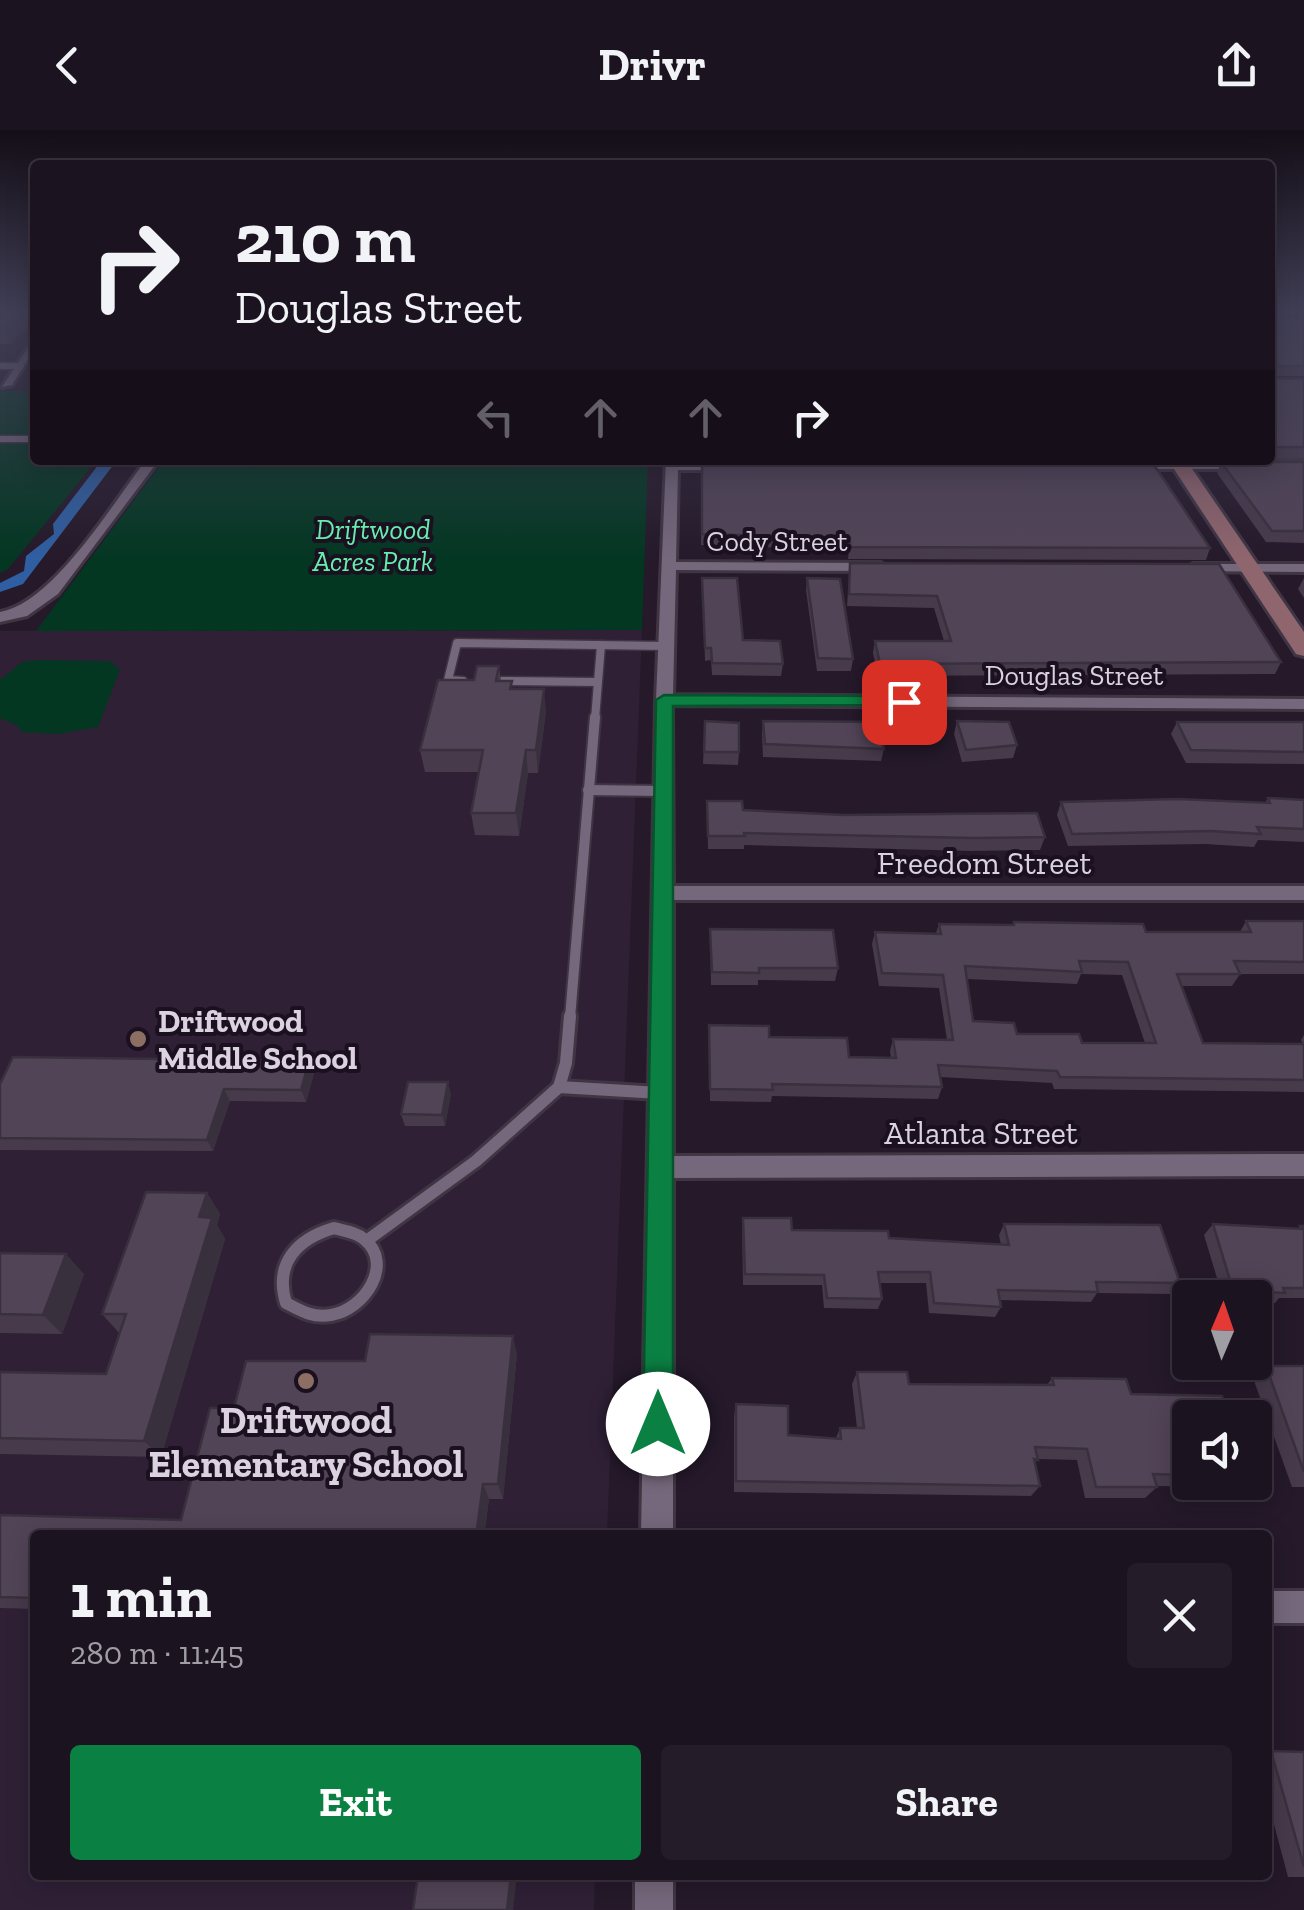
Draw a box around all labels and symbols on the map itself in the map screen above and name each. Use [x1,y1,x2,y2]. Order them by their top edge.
park label: Driftwood Acres Park [312,513,433,578]
street label: Cody Street [706,525,848,558]
street label: Douglas Street [985,659,1164,692]
pin [862,660,947,745]
street label: Freedom Street [877,844,1091,882]
place label: Driftwood Middle School [158,1002,357,1077]
marker: Driftwood Middle School [127,1028,149,1050]
street label: Atlanta Street [884,1114,1078,1152]
north arrow [1172,1280,1272,1380]
marker: Driftwood Elementary School [295,1370,317,1392]
position arrow [606,1372,710,1476]
place label: Driftwood Elementary School [148,1397,464,1487]

